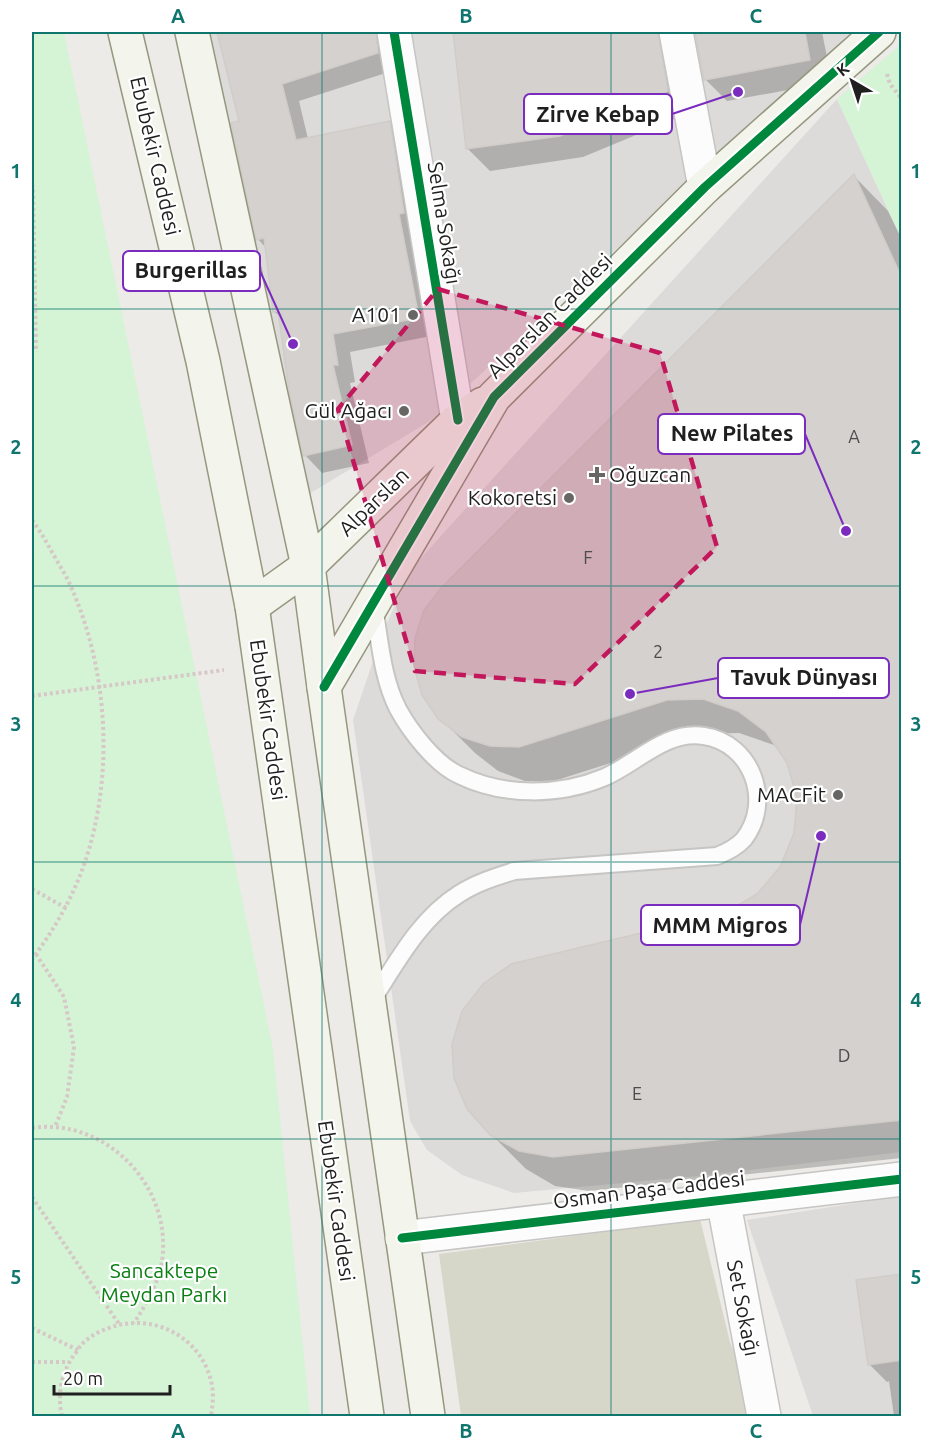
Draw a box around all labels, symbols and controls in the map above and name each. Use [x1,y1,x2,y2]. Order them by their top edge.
text: A [171,4,185,27]
text: B [459,4,473,27]
text: C [750,4,763,27]
north arrow [822,51,882,111]
text: K [833,59,853,80]
street label: Ebubekir Caddesi [126,74,186,238]
callout: Zirve Kebap [524,94,672,134]
text: Zirve Kebap [536,101,660,126]
text: 1 [10,159,22,182]
text: 1 [910,159,922,182]
street label: Selma Sokağı [423,160,467,286]
street label: Alparslan Caddesi [482,248,617,383]
callout: Burgerillas [123,251,260,291]
text: Burgerillas [134,257,248,282]
place label: A101 [352,302,401,326]
marker: A101 [406,308,420,322]
place label: Gül Ağacı [304,398,392,422]
marker: Gül Ağacı [397,404,411,418]
callout: New Pilates [658,414,805,454]
text: New Pilates [671,420,793,445]
house number: A [848,426,860,446]
text: 2 [10,435,22,458]
text: 2 [910,435,922,458]
street label: Alparslan [333,462,413,540]
place label: Oğuzcan [609,462,691,486]
marker: Oğuzcan [590,468,604,482]
place label: Kokoretsi [468,485,557,509]
marker: Kokoretsi [562,491,576,505]
house number: F [583,547,593,567]
street label: Ebubekir Caddesi [246,638,292,802]
house number: 2 [653,641,663,661]
callout: Tavuk Dünyası [718,658,889,698]
text: Tavuk Dünyası [730,664,878,689]
text: 3 [10,712,22,735]
text: 3 [910,712,922,735]
place label: MACFit [757,782,826,806]
marker: MACFit [831,788,845,802]
callout: MMM Migros [641,905,800,945]
text: MMM Migros [652,912,788,937]
text: 4 [10,988,22,1011]
text: 4 [910,988,922,1011]
house number: D [838,1045,850,1065]
house number: E [632,1083,642,1103]
street label: Ebubekir Caddesi [314,1119,360,1283]
street label: Osman Paşa Caddesi [552,1165,746,1213]
park label: Sancaktepe Meydan Parkı [101,1258,227,1306]
street label: Set Sokağı [723,1258,765,1358]
text: 5 [10,1265,22,1288]
text: 5 [910,1265,922,1288]
scale bar [54,1358,170,1396]
text: 20 m [63,1368,103,1388]
text: A [171,1419,185,1442]
text: B [459,1419,473,1442]
text: C [750,1419,763,1442]

